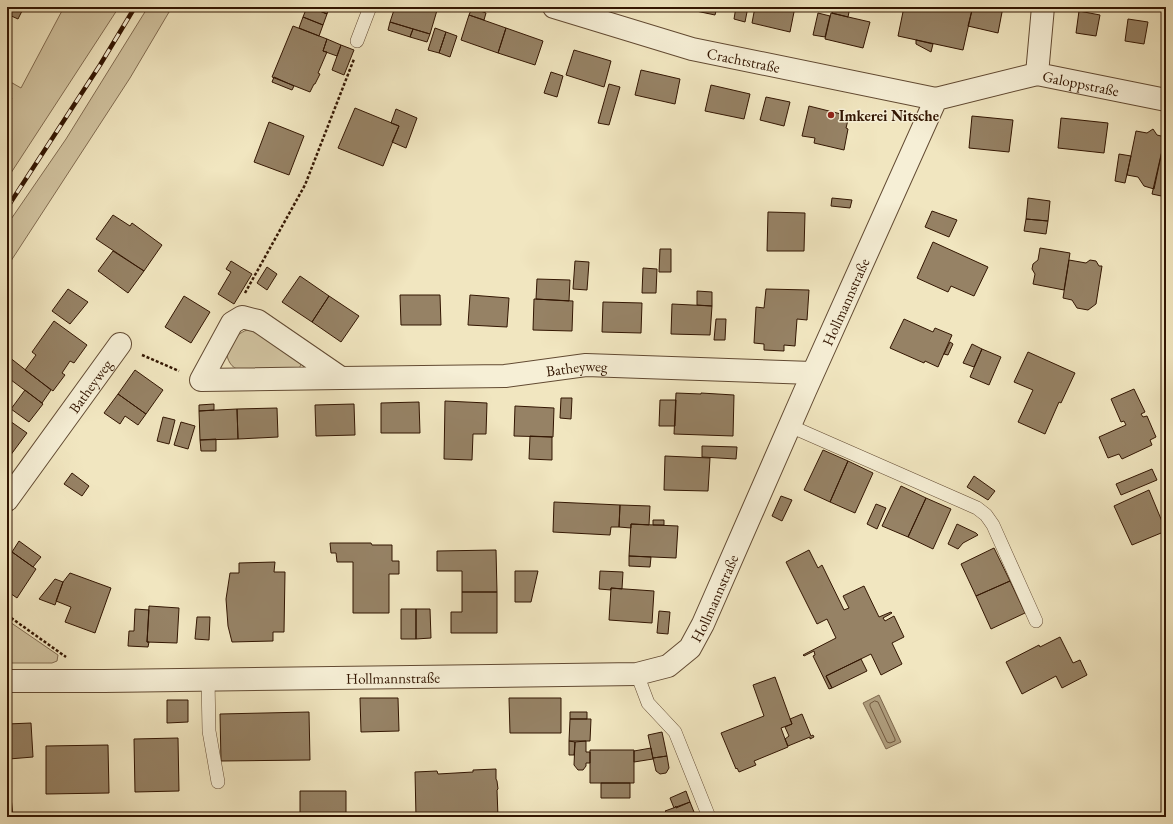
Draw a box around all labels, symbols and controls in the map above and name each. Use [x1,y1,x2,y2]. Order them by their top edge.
street label: Crachtstraße [705,43,782,76]
street label: Galoppstraße [1041,66,1121,100]
place label: Imkerei Nitsche [839,106,939,125]
marker: Imkerei Nitsche [826,110,836,120]
street label: Hollmannstraße [817,255,873,349]
street label: Batheyweg [64,355,116,416]
street label: Batheyweg [545,355,608,380]
street label: Hollmannstraße [686,551,742,645]
street label: Hollmannstraße [346,667,440,687]

